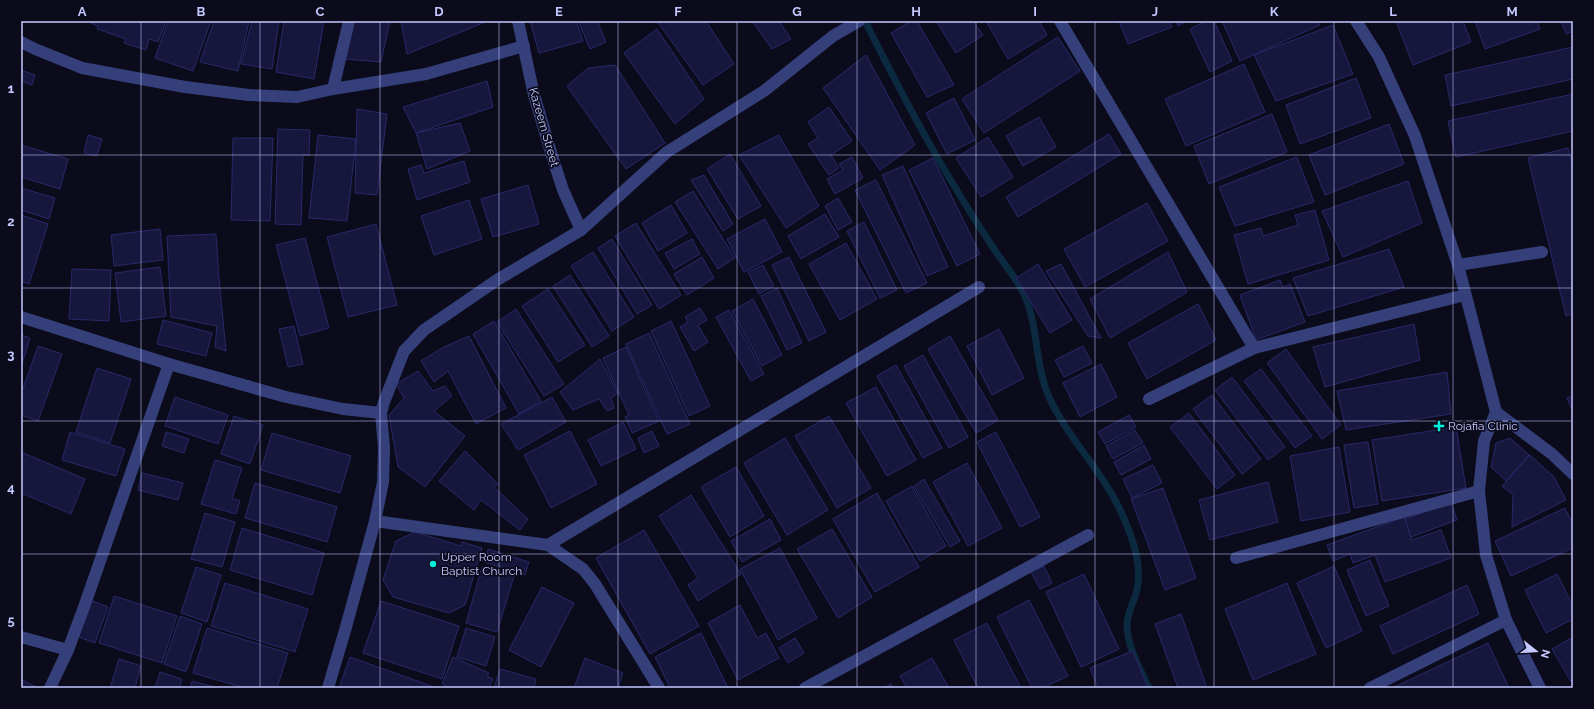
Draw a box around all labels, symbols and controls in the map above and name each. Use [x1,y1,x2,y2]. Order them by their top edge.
text: A [78,4,87,19]
text: B [197,4,206,19]
text: C [316,4,325,19]
text: D [434,4,444,19]
text: E [555,4,563,19]
text: F [674,4,682,19]
text: G [792,4,802,19]
text: H [911,4,921,19]
text: I [1033,4,1037,19]
text: J [1152,4,1158,19]
text: K [1270,4,1279,19]
text: L [1389,4,1397,19]
text: M [1506,4,1518,19]
text: 1 [8,81,15,96]
street label: Kazeem Street [526,86,562,168]
text: 2 [7,214,15,229]
text: 3 [7,347,15,362]
place label: Rojafia Clinic [1448,419,1518,433]
marker: Rojafia Clinic [1433,420,1445,432]
text: 4 [7,480,15,495]
place label: Upper Room Baptist Church [441,550,522,578]
marker: Upper Room Baptist Church [428,559,438,569]
text: 5 [7,613,15,628]
north arrow [1516,631,1556,671]
text: N [1538,648,1553,660]

